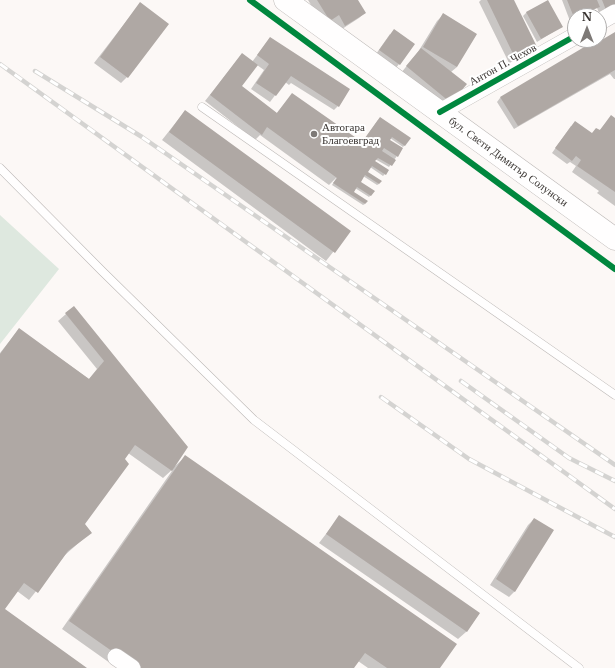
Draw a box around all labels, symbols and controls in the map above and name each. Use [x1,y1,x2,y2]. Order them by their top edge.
north arrow [567,8,607,48]
text: N [582,10,592,24]
street label: Антон П. Чехов [467,41,539,89]
street label: бул. Свети Димитър Солунски [446,114,570,210]
place label: Автогара Благоевград [322,121,379,147]
marker: Автогара Благоевград [309,129,319,139]

